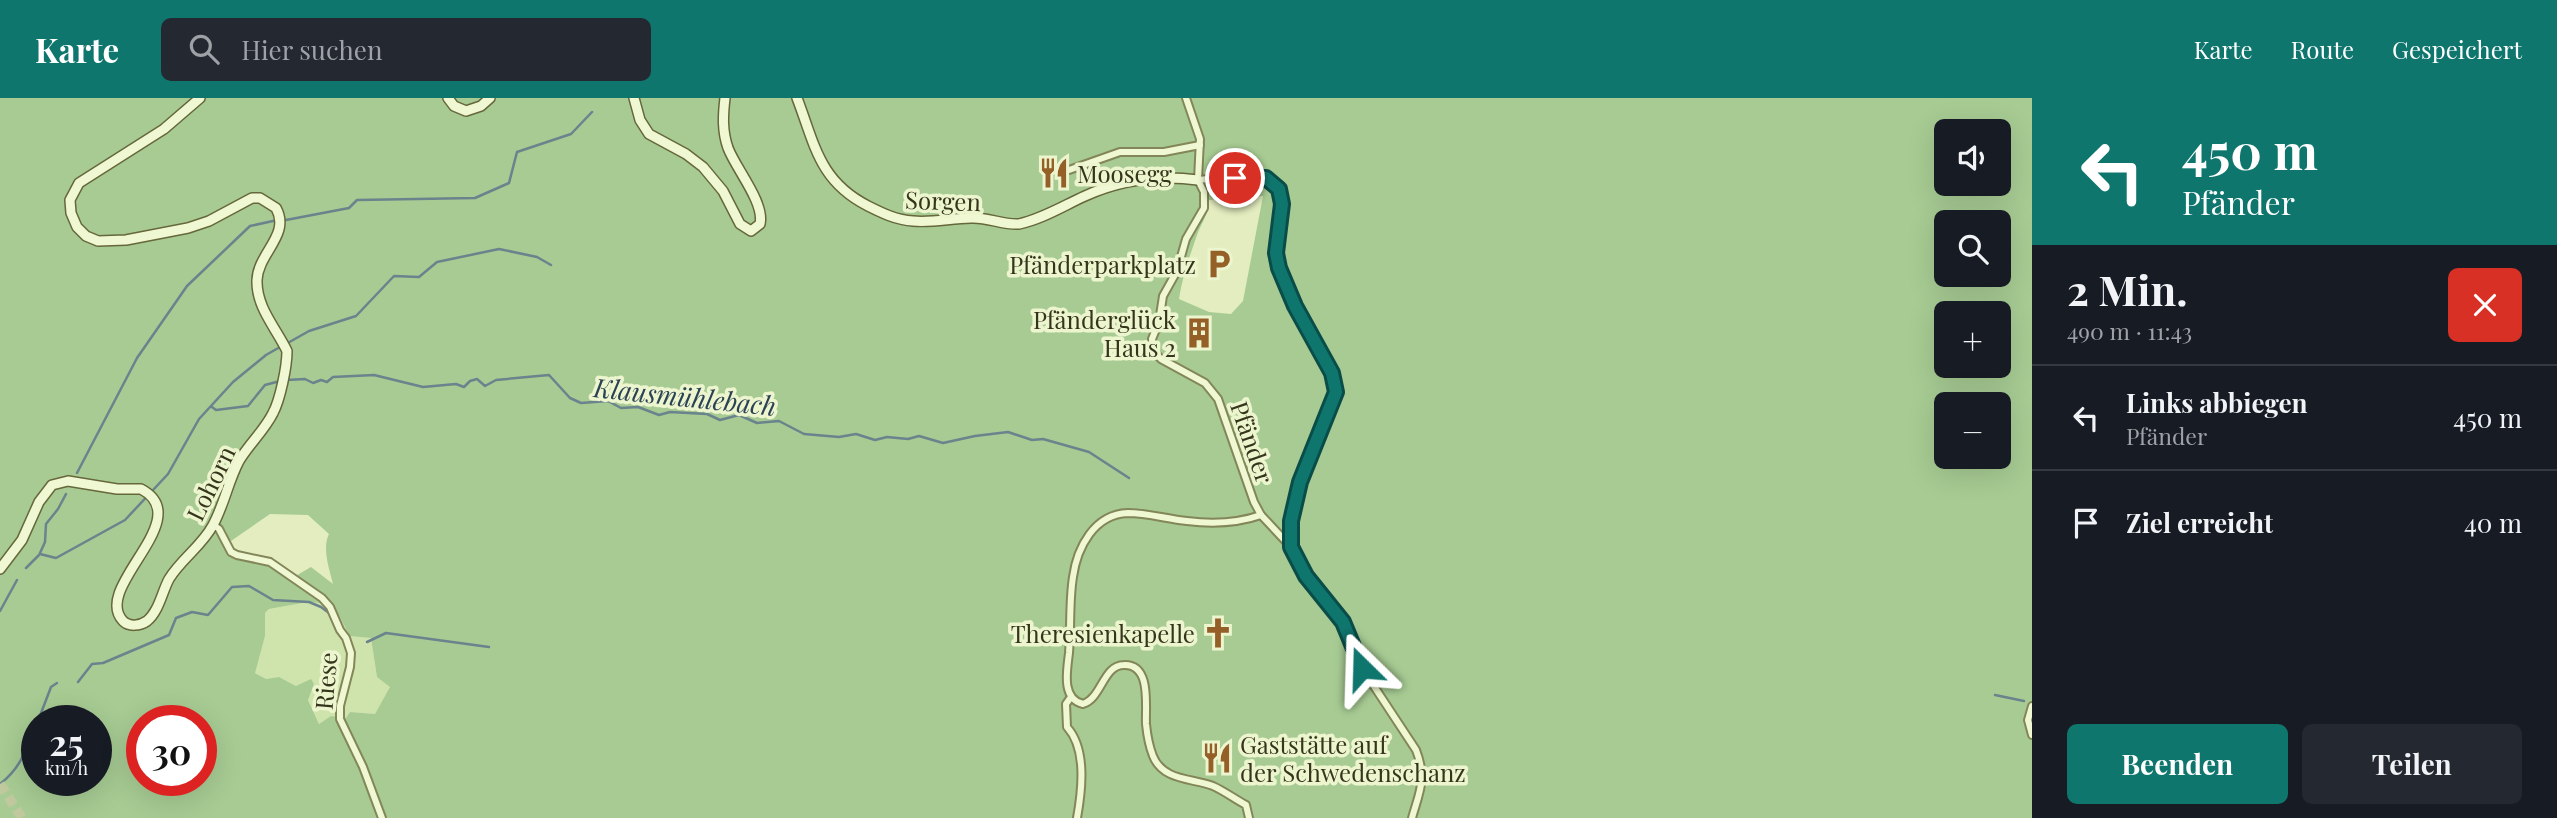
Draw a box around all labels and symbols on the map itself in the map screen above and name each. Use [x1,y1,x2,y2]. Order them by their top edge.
pin [1205,148,1265,208]
restaurant icon: Moosegg [1037,156,1071,190]
place label: Moosegg [1077,157,1172,189]
street label: Sorgen [905,183,981,217]
parking icon: Pfänderparkplatz [1202,247,1236,281]
place label: Pfänderparkplatz [1009,248,1196,280]
place label: Pfänderglück Haus 2 [1033,303,1177,363]
building icon: Pfänderglück Haus 2 [1182,316,1216,350]
water label: Klausmühlebach [591,369,778,423]
street label: Pfänder [1224,397,1282,488]
street label: Lohorn [178,440,242,526]
church icon: Theresienkapelle [1201,616,1235,650]
place label: Theresienkapelle [1011,617,1195,649]
position arrow [1325,631,1399,705]
street label: Riese [307,651,343,711]
speed limit sign: 30 [126,705,217,796]
place label: Gaststätte auf der Schwedenschanz [1240,728,1466,788]
restaurant icon: Gaststätte auf der Schwedenschanz [1200,741,1234,775]

